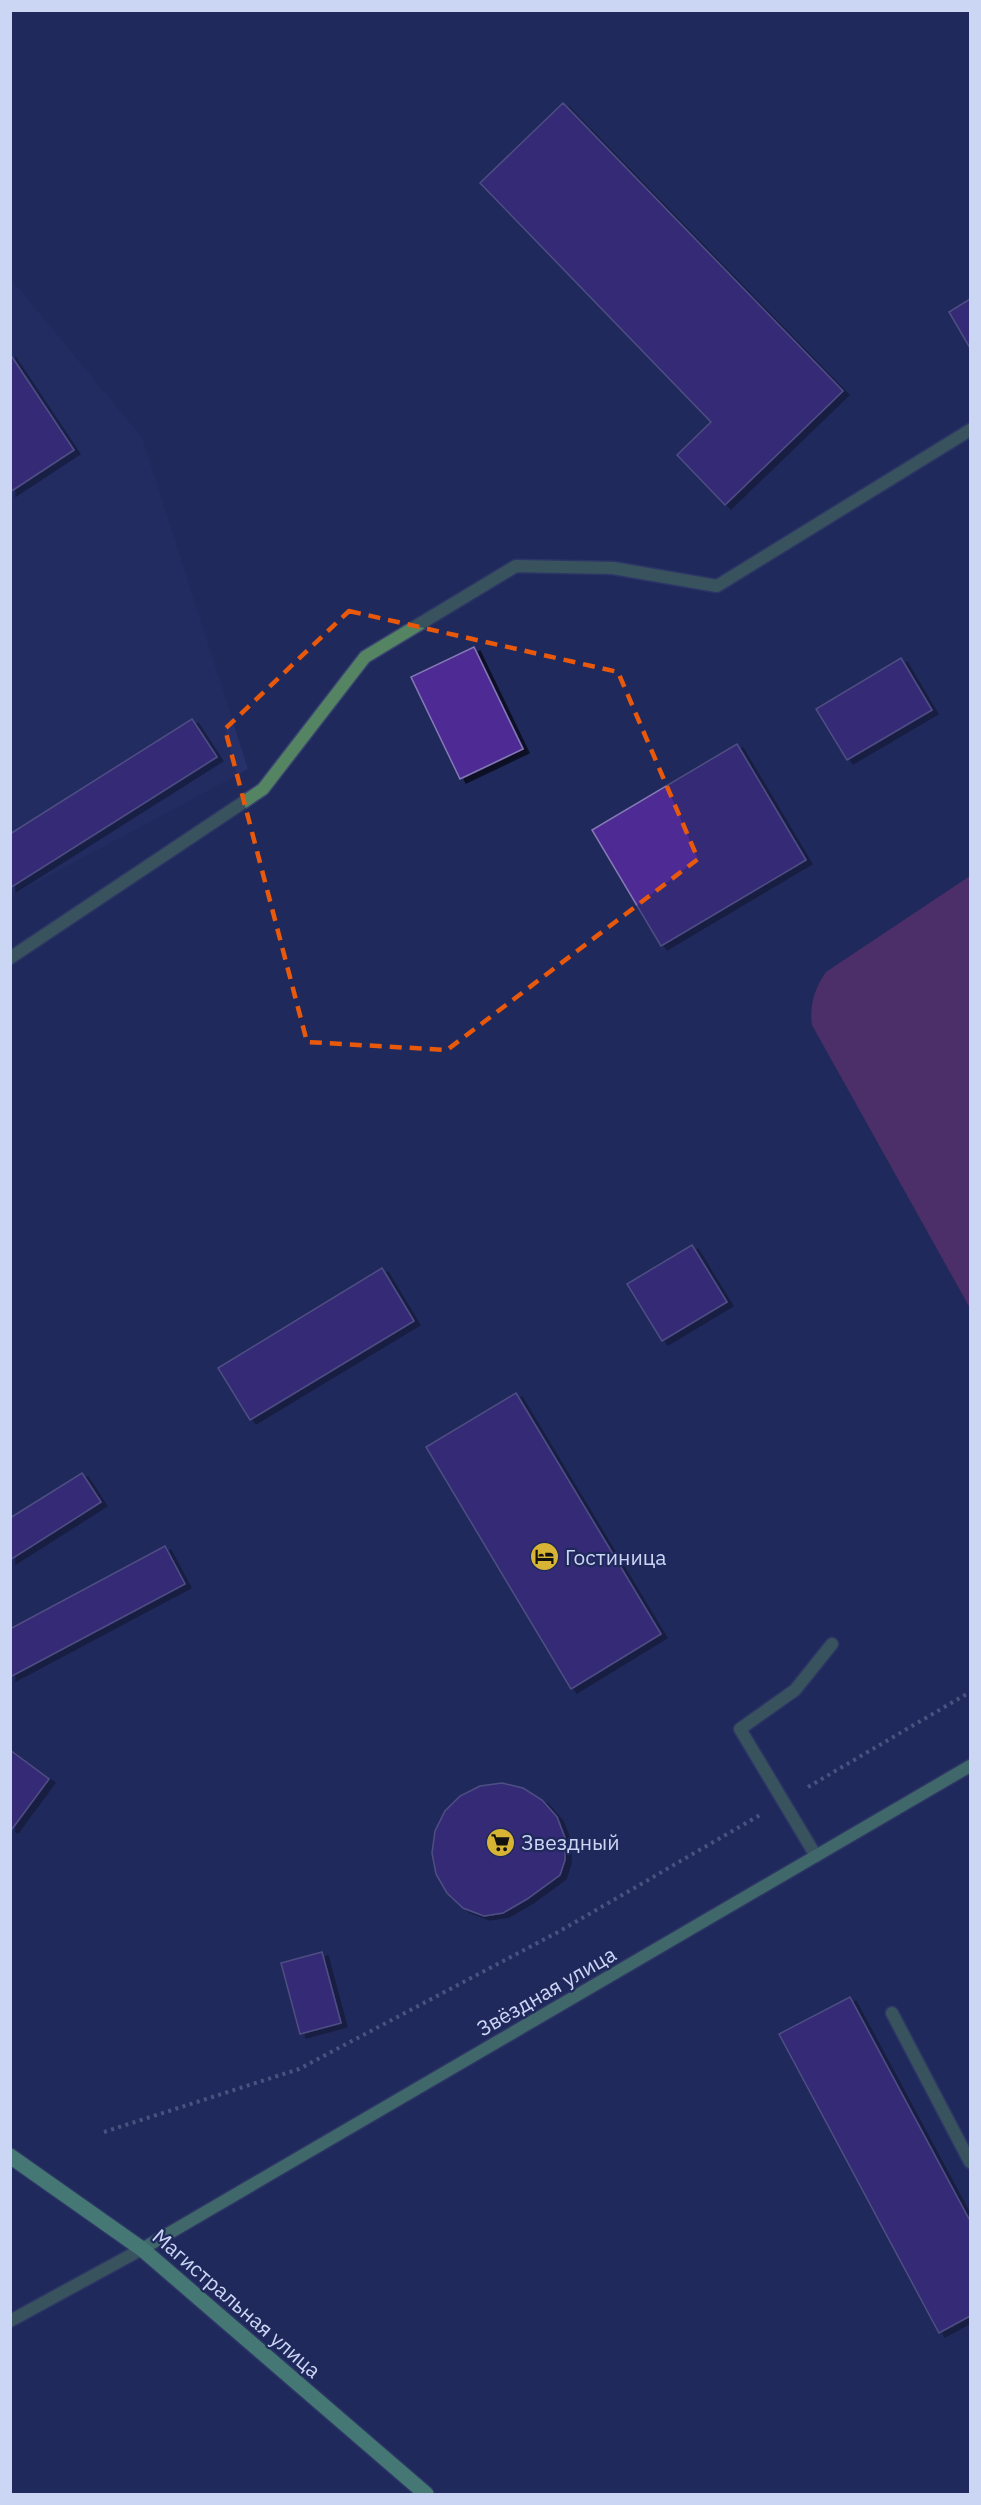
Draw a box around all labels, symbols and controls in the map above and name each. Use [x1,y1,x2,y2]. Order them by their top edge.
hotel icon: Гостиница [528,1541,560,1573]
place label: Гостиница [565,1543,667,1571]
supermarket icon: Звездный [484,1826,516,1858]
place label: Звездный [521,1828,620,1856]
street label: Звёздная улица [471,1940,621,2042]
street label: Магистральная улица [147,2222,327,2384]

